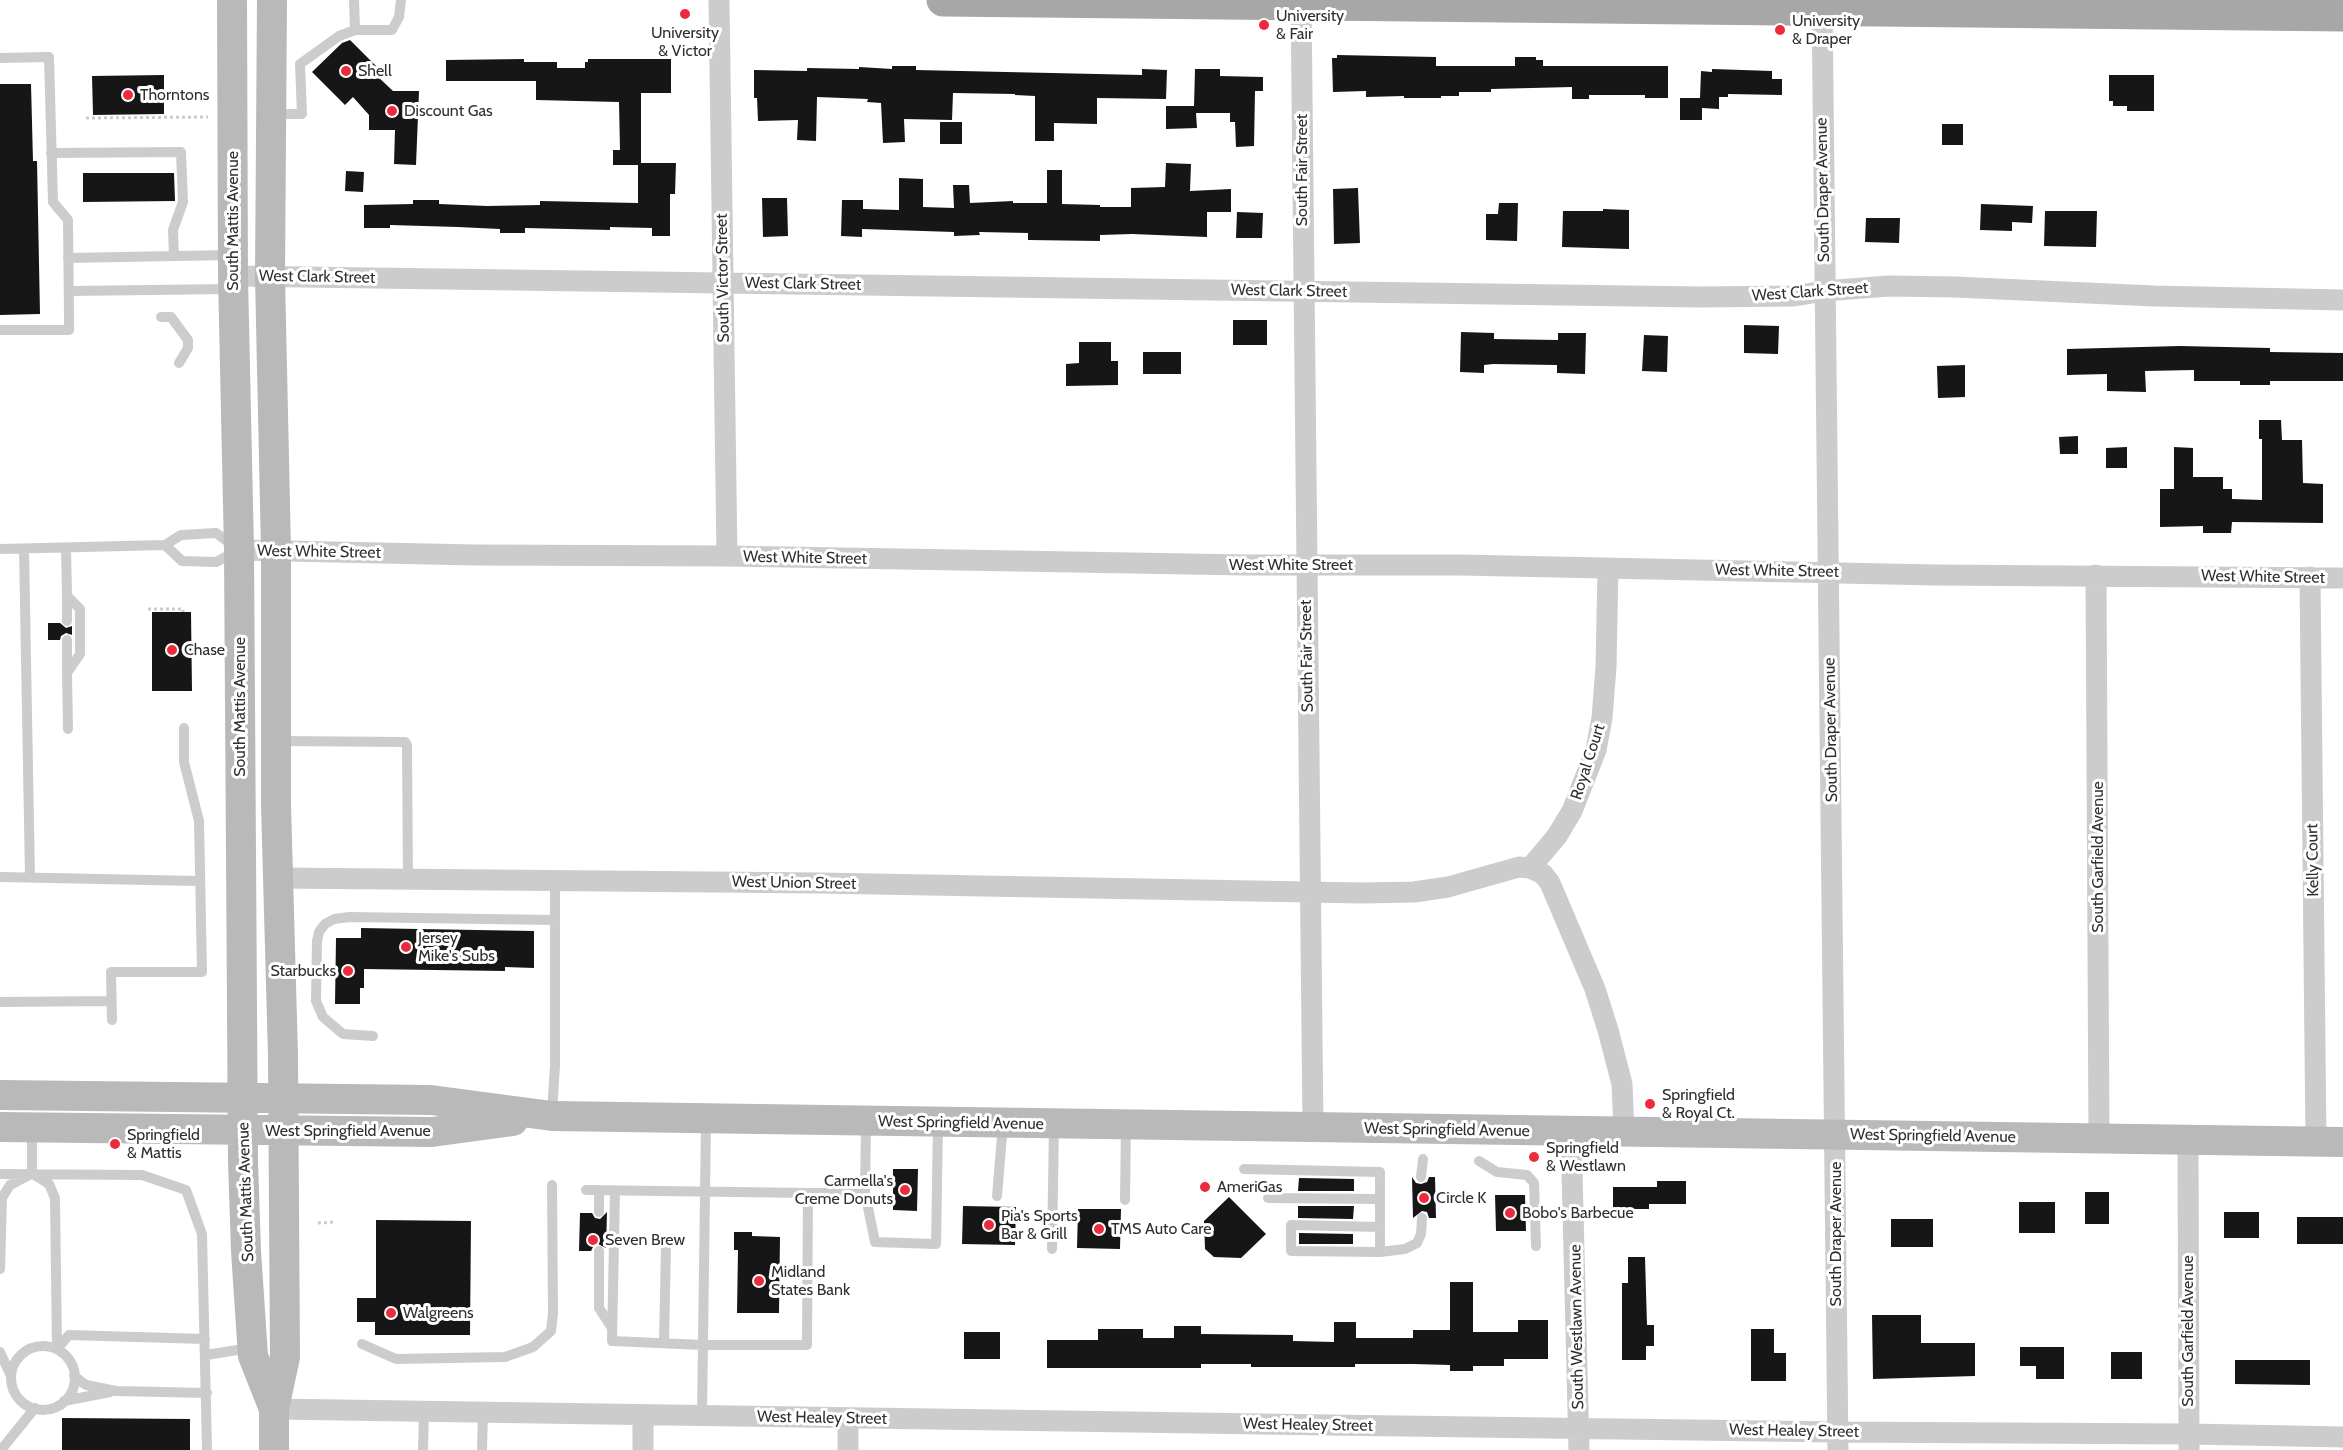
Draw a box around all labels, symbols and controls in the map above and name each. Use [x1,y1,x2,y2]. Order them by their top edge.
place label: University & Fair [1276,6,1344,44]
marker: University & Victor [678,7,692,21]
place label: University & Draper [1792,11,1860,49]
marker: University & Fair [1257,18,1271,32]
place label: University & Victor [651,23,719,61]
marker: University & Draper [1773,23,1787,37]
place label: Shell [358,61,392,81]
marker: Shell [339,64,353,78]
place label: Thorntons [140,85,209,105]
marker: Thorntons [121,88,135,102]
place label: Discount Gas [404,101,493,121]
marker: Discount Gas [385,104,399,118]
street label: South Fair Street [1292,114,1312,226]
street label: South Draper Avenue [1812,117,1834,263]
street label: South Mattis Avenue [223,151,243,291]
street label: South Victor Street [712,213,734,343]
street label: West Clark Street [259,266,375,288]
street label: West Clark Street [745,273,861,295]
street label: West Clark Street [1751,278,1869,306]
street label: West Clark Street [1231,280,1347,302]
street label: West White Street [257,541,381,563]
street label: West White Street [743,547,867,569]
street label: West White Street [1229,555,1353,575]
street label: West White Street [1715,560,1839,582]
street label: West White Street [2201,566,2325,588]
street label: South Fair Street [1296,600,1318,712]
street label: South Mattis Avenue [230,637,250,777]
place label: Chase [184,640,225,660]
marker: Chase [165,643,179,657]
street label: South Draper Avenue [1820,657,1842,803]
street label: Royal Court [1567,722,1609,802]
street label: South Garfield Avenue [2088,781,2108,933]
street label: Kelly Court [2303,823,2323,897]
street label: West Union Street [732,872,856,894]
place label: Jersey Mike's Subs [418,928,495,966]
marker: Jersey Mike's Subs [399,940,413,954]
place label: Starbucks [270,961,336,981]
marker: Starbucks [341,964,355,978]
place label: Springfield & Royal Ct. [1662,1085,1735,1123]
marker: Springfield & Royal Ct. [1643,1097,1657,1111]
street label: West Springfield Avenue [878,1112,1044,1134]
street label: West Springfield Avenue [1364,1119,1530,1141]
street label: West Springfield Avenue [265,1121,431,1141]
street label: South Mattis Avenue [234,1122,258,1262]
place label: Springfield & Mattis [127,1125,200,1163]
street label: West Springfield Avenue [1850,1125,2016,1147]
marker: Springfield & Mattis [108,1137,122,1151]
place label: Springfield & Westlawn [1546,1138,1626,1176]
marker: Springfield & Westlawn [1527,1150,1541,1164]
street label: South Draper Avenue [1826,1162,1846,1306]
place label: Carmella's Creme Donuts [795,1171,893,1209]
place label: AmeriGas [1217,1177,1282,1197]
marker: AmeriGas [1198,1180,1212,1194]
marker: Carmella's Creme Donuts [898,1183,912,1197]
place label: Circle K [1436,1188,1486,1208]
marker: Circle K [1417,1191,1431,1205]
place label: Bobo's Barbecue [1522,1203,1634,1223]
place label: Pia's Sports Bar & Grill [1001,1206,1078,1244]
marker: Bobo's Barbecue [1503,1206,1517,1220]
marker: Pia's Sports Bar & Grill [982,1218,996,1232]
place label: TMS Auto Care [1111,1219,1211,1239]
marker: TMS Auto Care [1092,1222,1106,1236]
place label: Seven Brew [605,1230,685,1250]
marker: Seven Brew [586,1233,600,1247]
street label: South Westlawn Avenue [1566,1244,1588,1410]
street label: South Garfield Avenue [2178,1255,2198,1407]
place label: Midland States Bank [771,1262,850,1300]
marker: Midland States Bank [752,1274,766,1288]
place label: Walgreens [403,1303,474,1323]
marker: Walgreens [384,1306,398,1320]
street label: West Healey Street [757,1407,887,1429]
street label: West Healey Street [1243,1414,1373,1436]
street label: West Healey Street [1729,1420,1859,1442]

